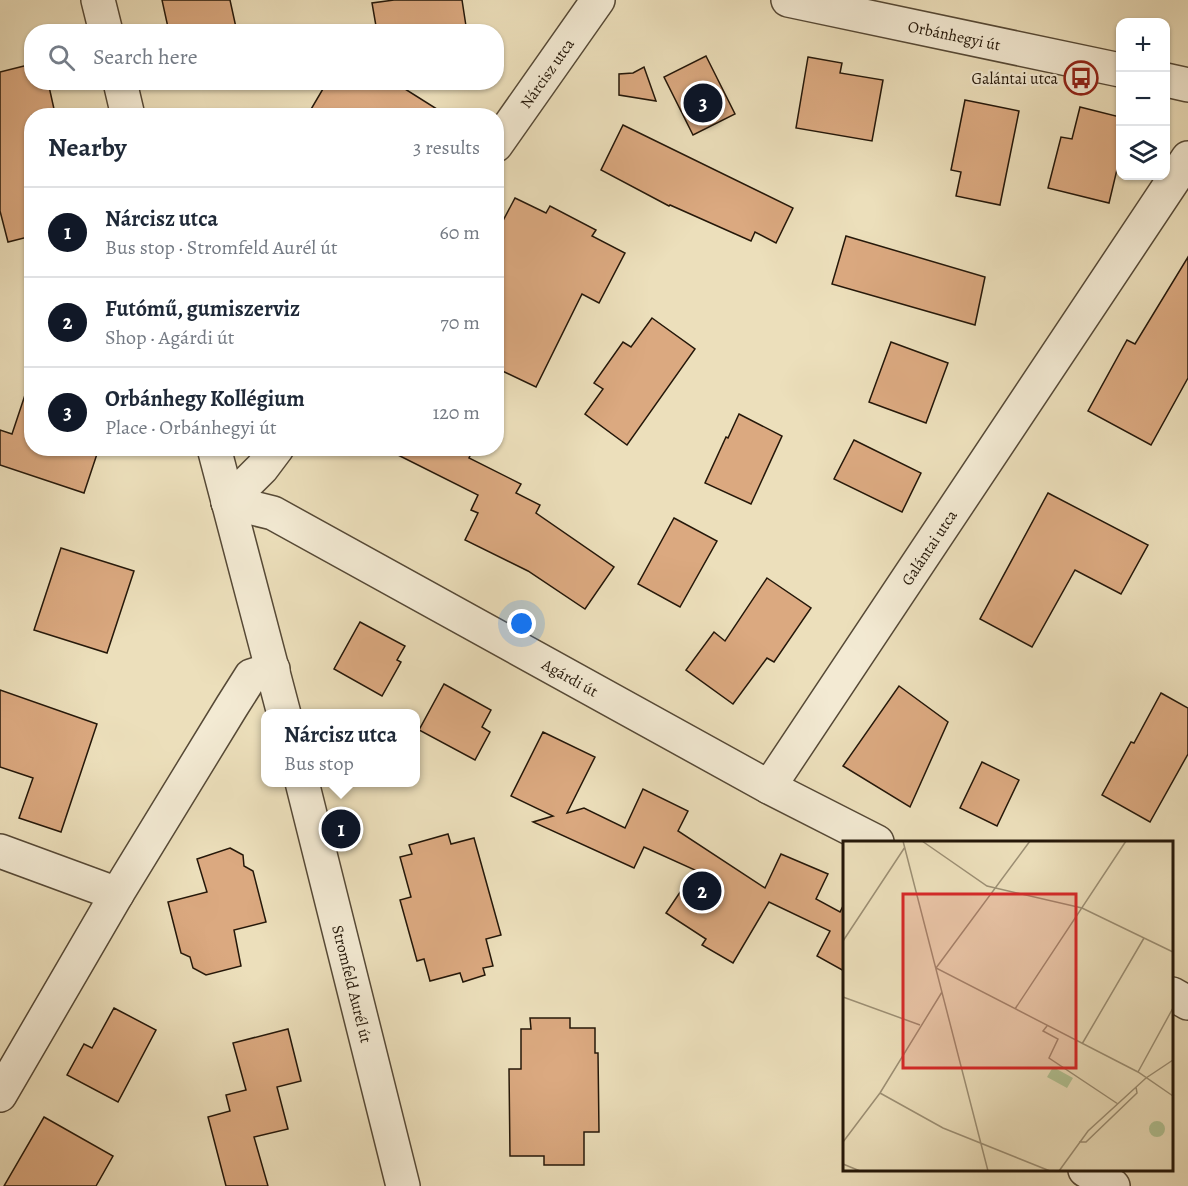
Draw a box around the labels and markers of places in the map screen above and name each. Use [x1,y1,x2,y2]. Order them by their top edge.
bus stop icon: Galántai utca [1063,60,1099,96]
place label: Galántai utca [971,68,1059,90]
pin: 3 [684,80,722,126]
pin: 1 [322,806,360,852]
pin: 2 [682,868,722,914]

